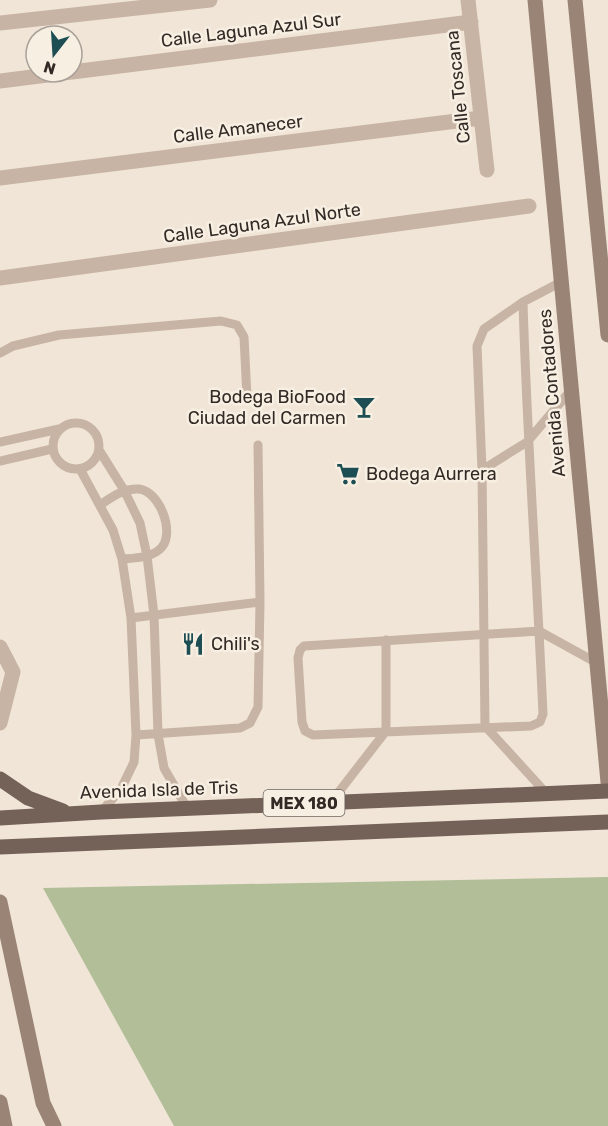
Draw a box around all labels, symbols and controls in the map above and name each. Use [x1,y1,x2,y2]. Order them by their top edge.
street label: Calle Laguna Azul Sur [160,8,342,52]
north arrow [24,24,84,84]
street label: Calle Toscana [441,29,475,145]
text: N [41,57,58,79]
street label: Calle Amanecer [172,110,304,148]
street label: Calle Laguna Azul Norte [162,198,362,248]
street label: Avenida Contadores [534,308,570,478]
place label: Bodega BioFood Ciudad del Carmen [188,386,346,429]
bar icon: Bodega BioFood Ciudad del Carmen [351,394,377,420]
supermarket icon: Bodega Aurrera [335,461,361,487]
place label: Bodega Aurrera [366,463,497,485]
restaurant icon: Chili's [180,631,206,657]
place label: Chili's [211,633,260,655]
street label: Avenida Isla de Tris [79,776,239,804]
road number: MEX 180 [264,790,344,816]

